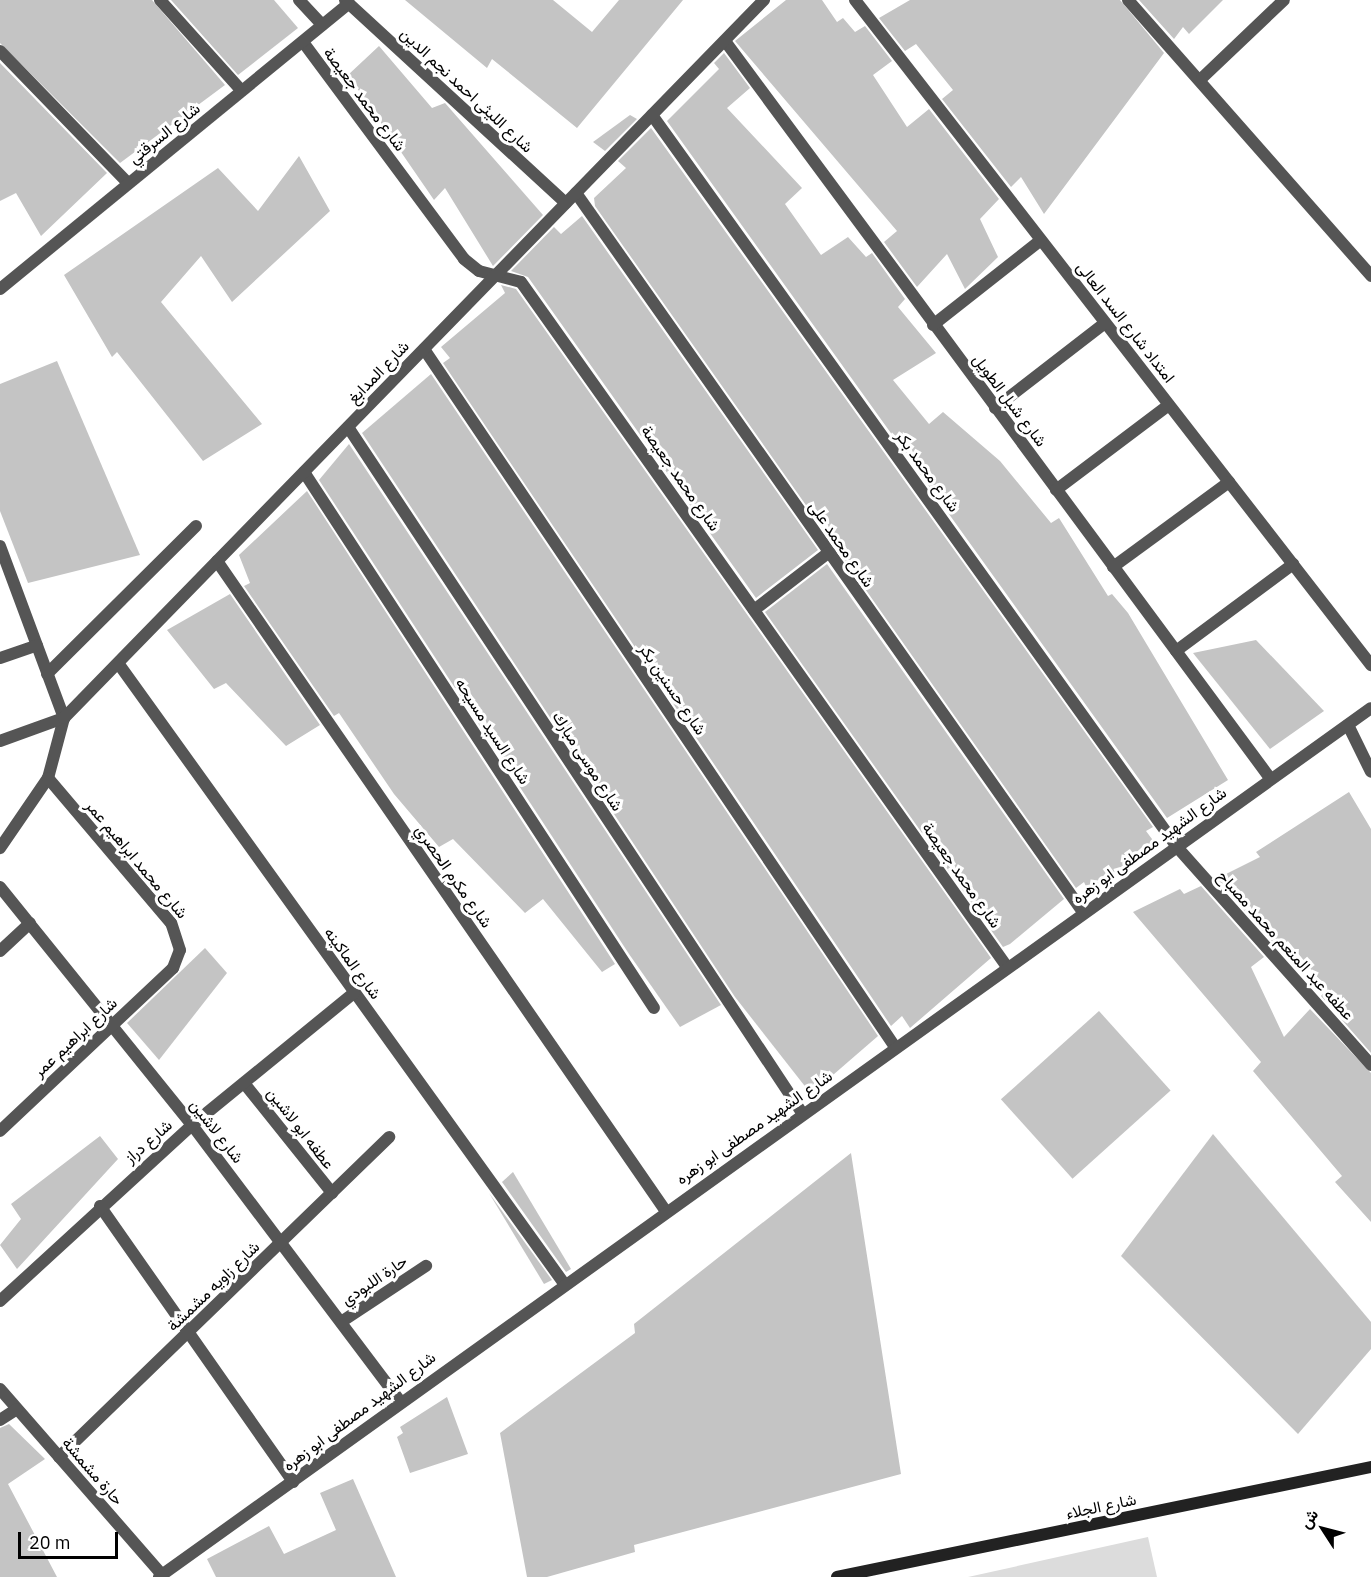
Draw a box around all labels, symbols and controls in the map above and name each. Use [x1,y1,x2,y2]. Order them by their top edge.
street label: شارع الليثى احمد نجم الدين [397,24,537,156]
street label: شارع محمد جعيصة [320,43,410,155]
street label: شارع السرقتي [124,98,204,168]
street label: امتداد شارع السد العالى [1073,258,1179,386]
street label: شارع المدابغ [343,337,413,407]
street label: شارع شبل الطويل [969,350,1051,450]
street label: شارع محمد جعيصة [637,421,725,535]
street label: شارع محمد بكر [892,427,964,515]
street label: شارع محمد على [805,497,879,591]
street label: شارع حسنين بكر [635,640,711,738]
street label: شارع السيد مسيحه [451,674,535,788]
street label: شارع موسى مبارك [549,707,627,815]
street label: شارع الشهيد مصطفى ابو زهره [1068,783,1230,907]
street label: شارع محمد ابراهيم عمر [82,796,192,922]
street label: شارع محمد جعيصة [918,818,1006,932]
street label: شارع مكرم الحصري [411,821,497,931]
street label: عطفه عبد المنعم محمد مصباح [1214,866,1358,1024]
street label: شارع الماكينه [320,923,386,1003]
street label: شارع ابراهيم عمر [29,993,121,1081]
street label: شارع الشهيد مصطفى ابو زهره [672,1066,836,1188]
street label: عطفه ابو لاشين [263,1083,339,1173]
street label: شارع لاشين [186,1095,248,1167]
street label: شارع دراز [120,1115,176,1167]
street label: شارع زاويه مشمشة [163,1237,263,1335]
street label: حارة اللبودي [337,1251,411,1309]
street label: شارع الشهيد مصطفى ابو زهره [279,1347,439,1475]
street label: حارة مشمشة [58,1433,128,1509]
street label: شارع الجلاء [1064,1489,1138,1523]
north arrow [1293,1499,1353,1559]
text: ش [1295,1505,1322,1532]
scale bar [21,1520,122,1558]
text: 20 m [29,1531,71,1554]

